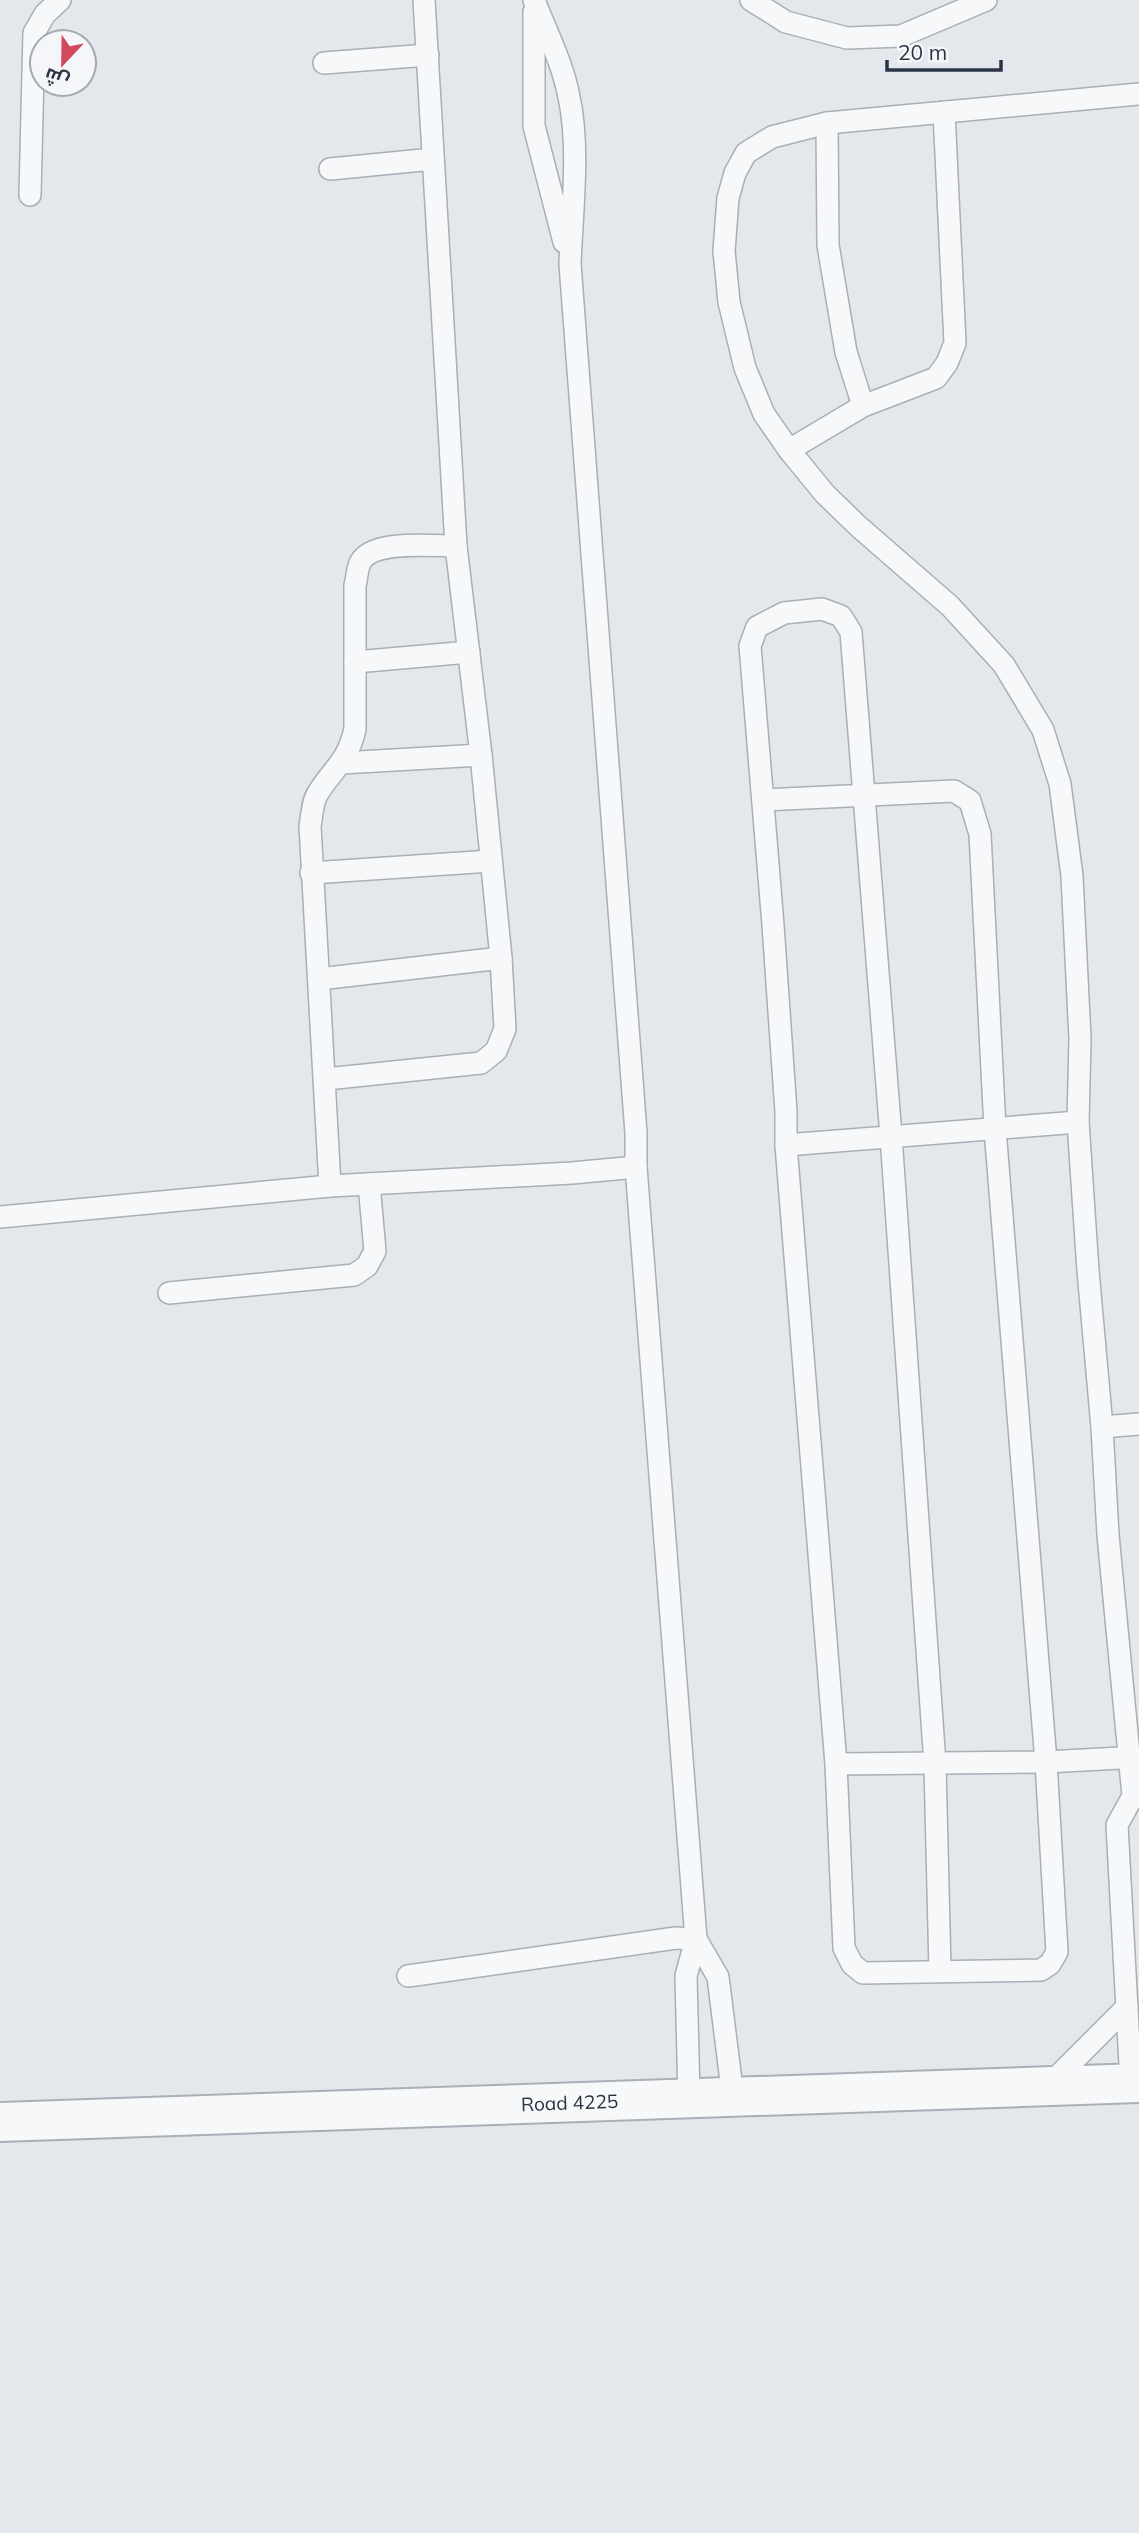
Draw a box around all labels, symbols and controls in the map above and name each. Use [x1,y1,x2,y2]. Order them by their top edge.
north arrow [28,28,98,98]
scale bar [887,28,1001,72]
text: 20 m [898,39,947,65]
text: ش [41,63,72,94]
street label: Road 4225 [521,2089,619,2116]

